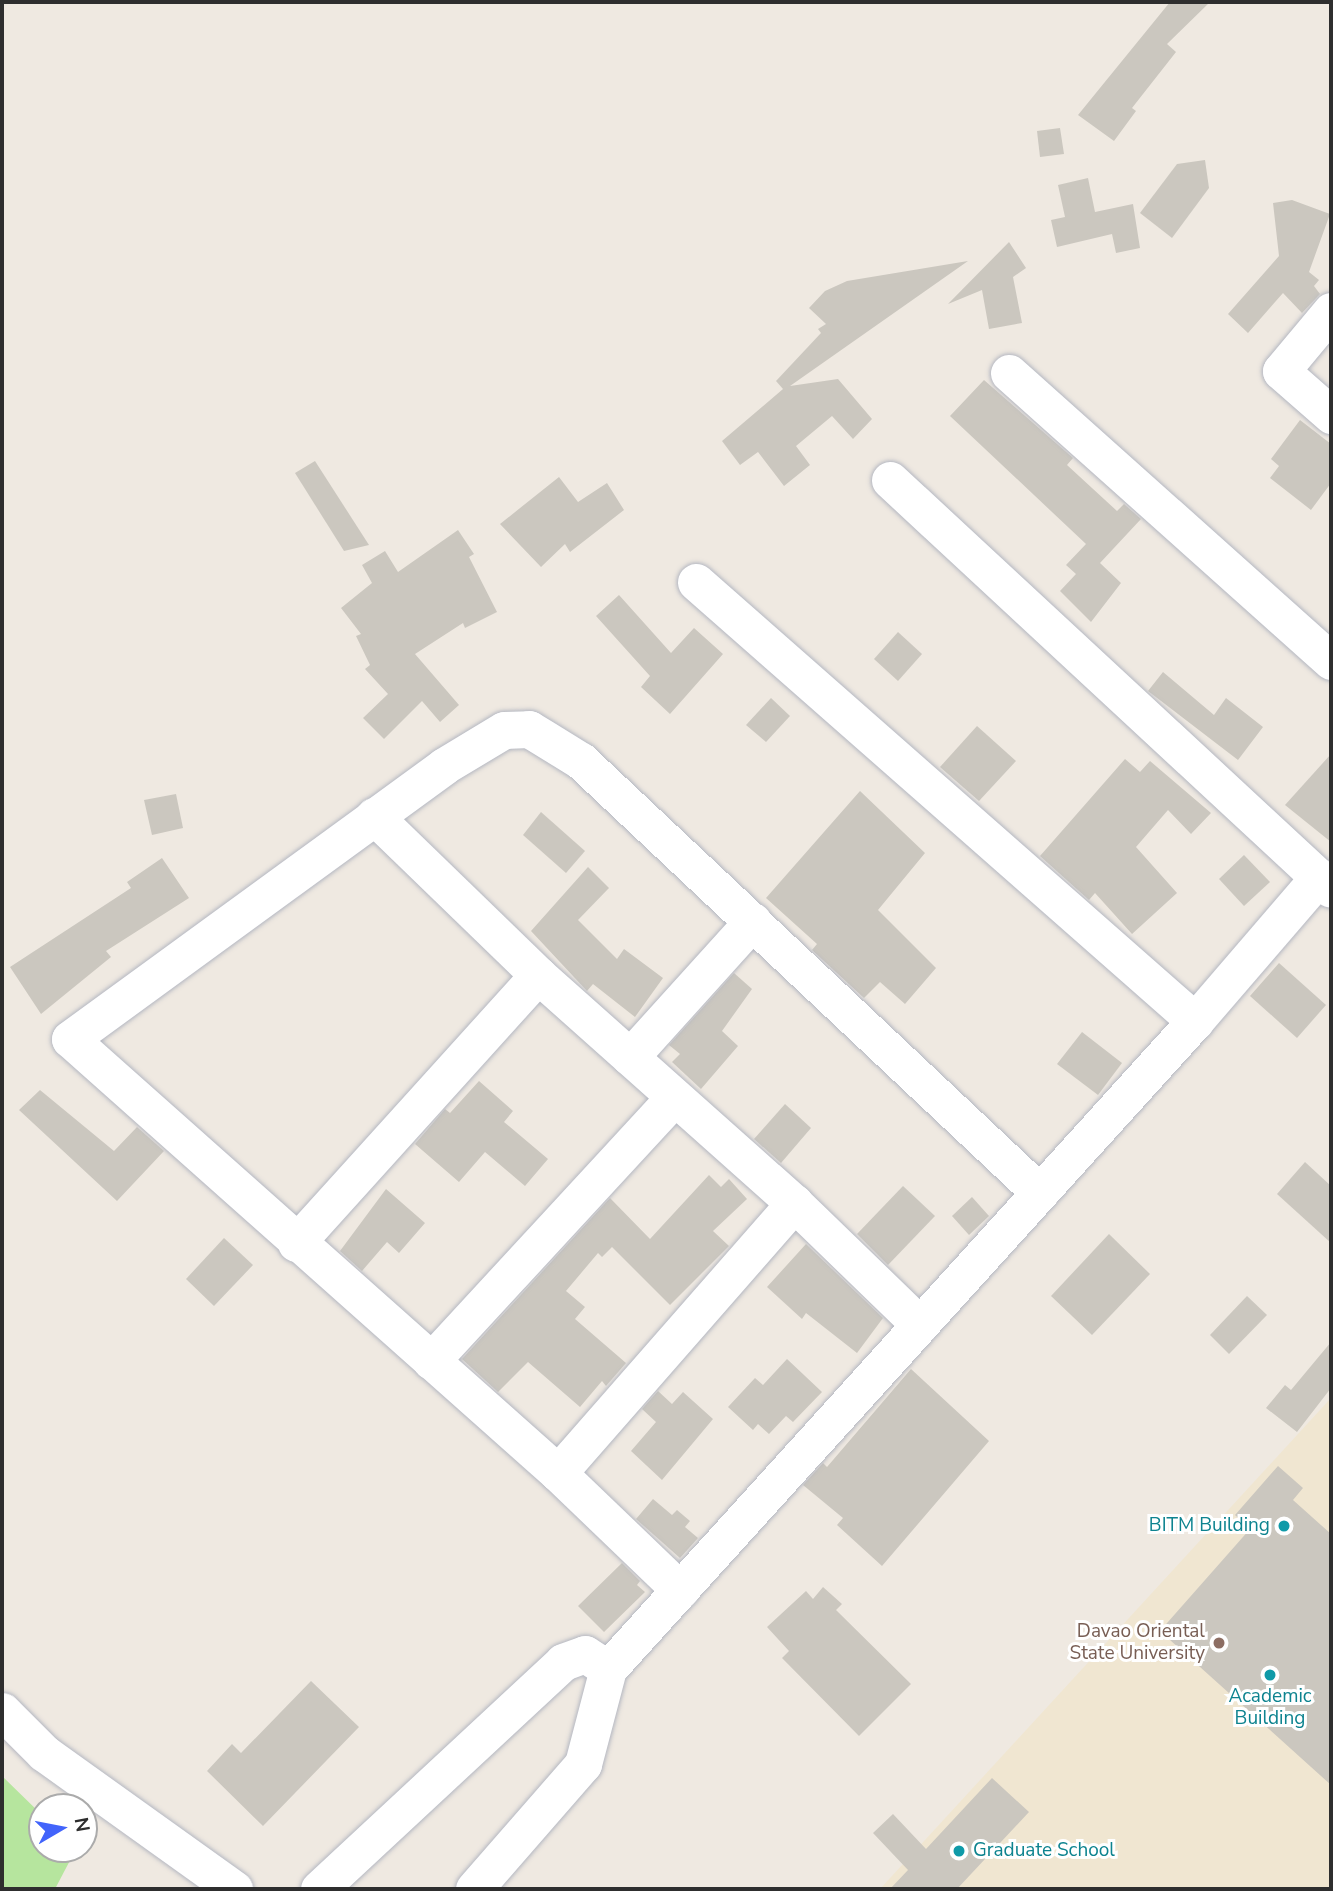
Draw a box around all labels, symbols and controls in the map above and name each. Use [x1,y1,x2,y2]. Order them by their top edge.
place label: BITM Building [1149,1515,1270,1537]
marker: BITM Building [1276,1518,1292,1534]
place label: Davao Oriental State University [1070,1621,1205,1665]
marker: Davao Oriental State University [1211,1635,1227,1651]
marker: Academic Building [1262,1667,1278,1683]
place label: Academic Building [1228,1686,1312,1730]
north arrow [28,1793,98,1863]
text: N [68,1815,96,1834]
place label: Graduate School [973,1840,1115,1862]
marker: Graduate School [951,1843,967,1859]

